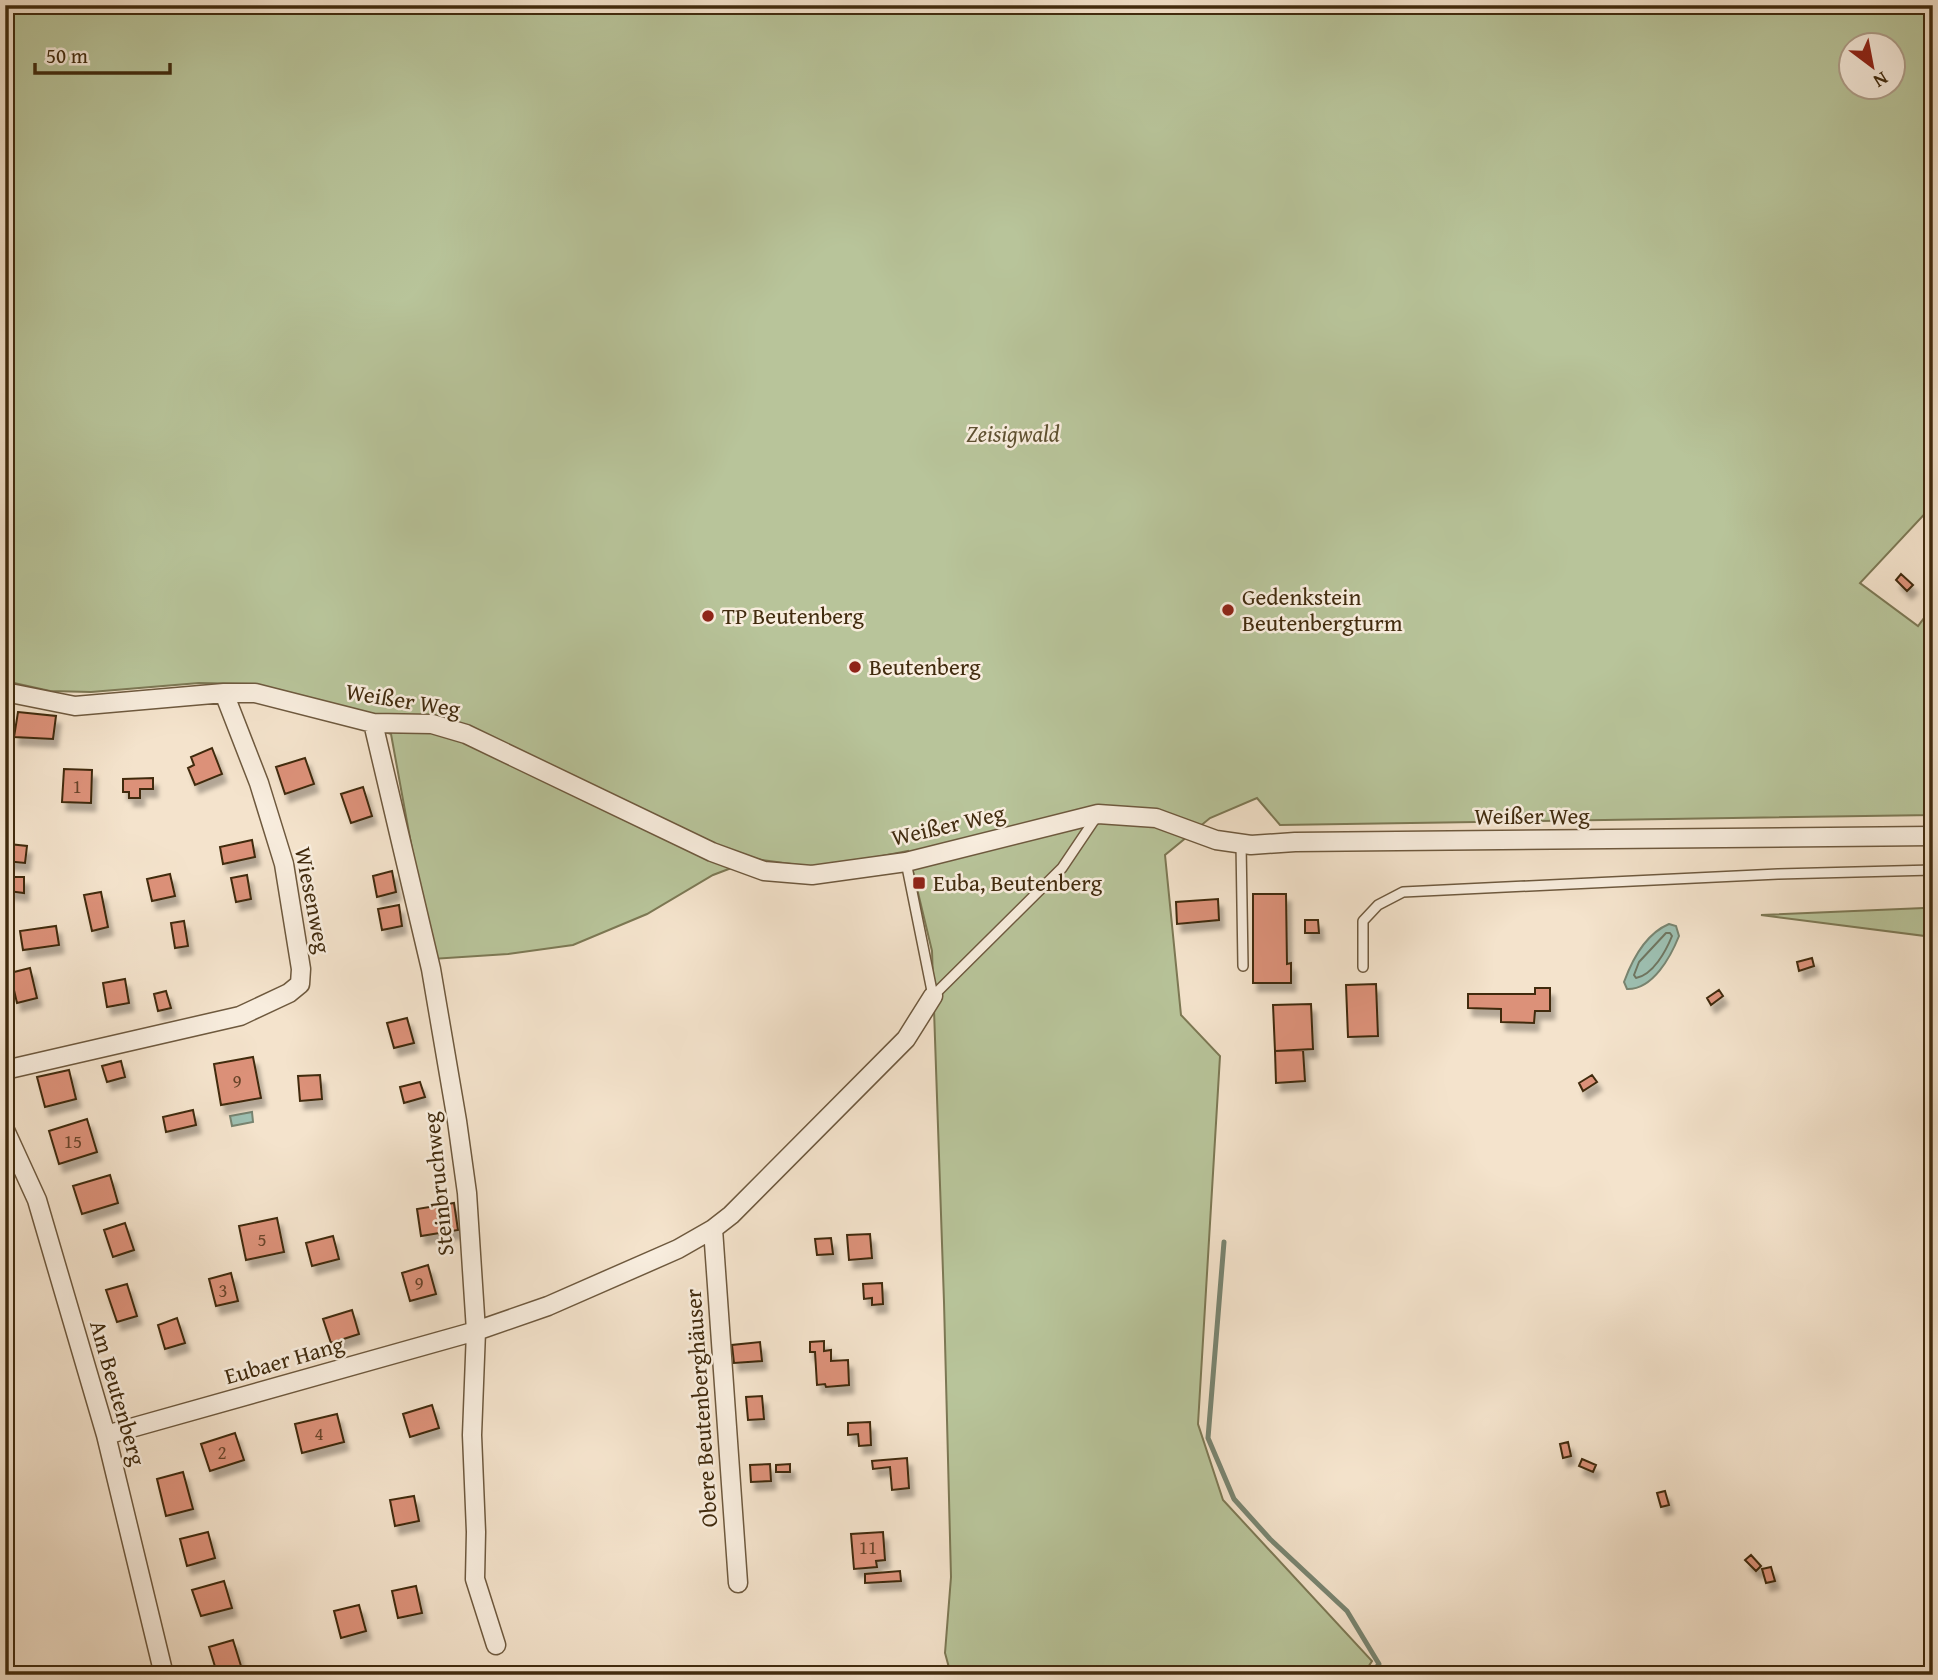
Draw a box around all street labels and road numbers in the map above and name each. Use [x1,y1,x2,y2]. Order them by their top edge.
street label: Weißer Weg [343,674,463,725]
street label: Weißer Weg [888,795,1008,854]
street label: Weißer Weg [1474,799,1590,832]
street label: Wiesenweg [287,844,340,956]
street label: Steinbruchweg [413,1110,461,1257]
street label: Obere Beutenberghäuser [676,1287,725,1528]
street label: Am Beutenberg [82,1316,155,1470]
street label: Eubaer Hang [220,1327,348,1392]

